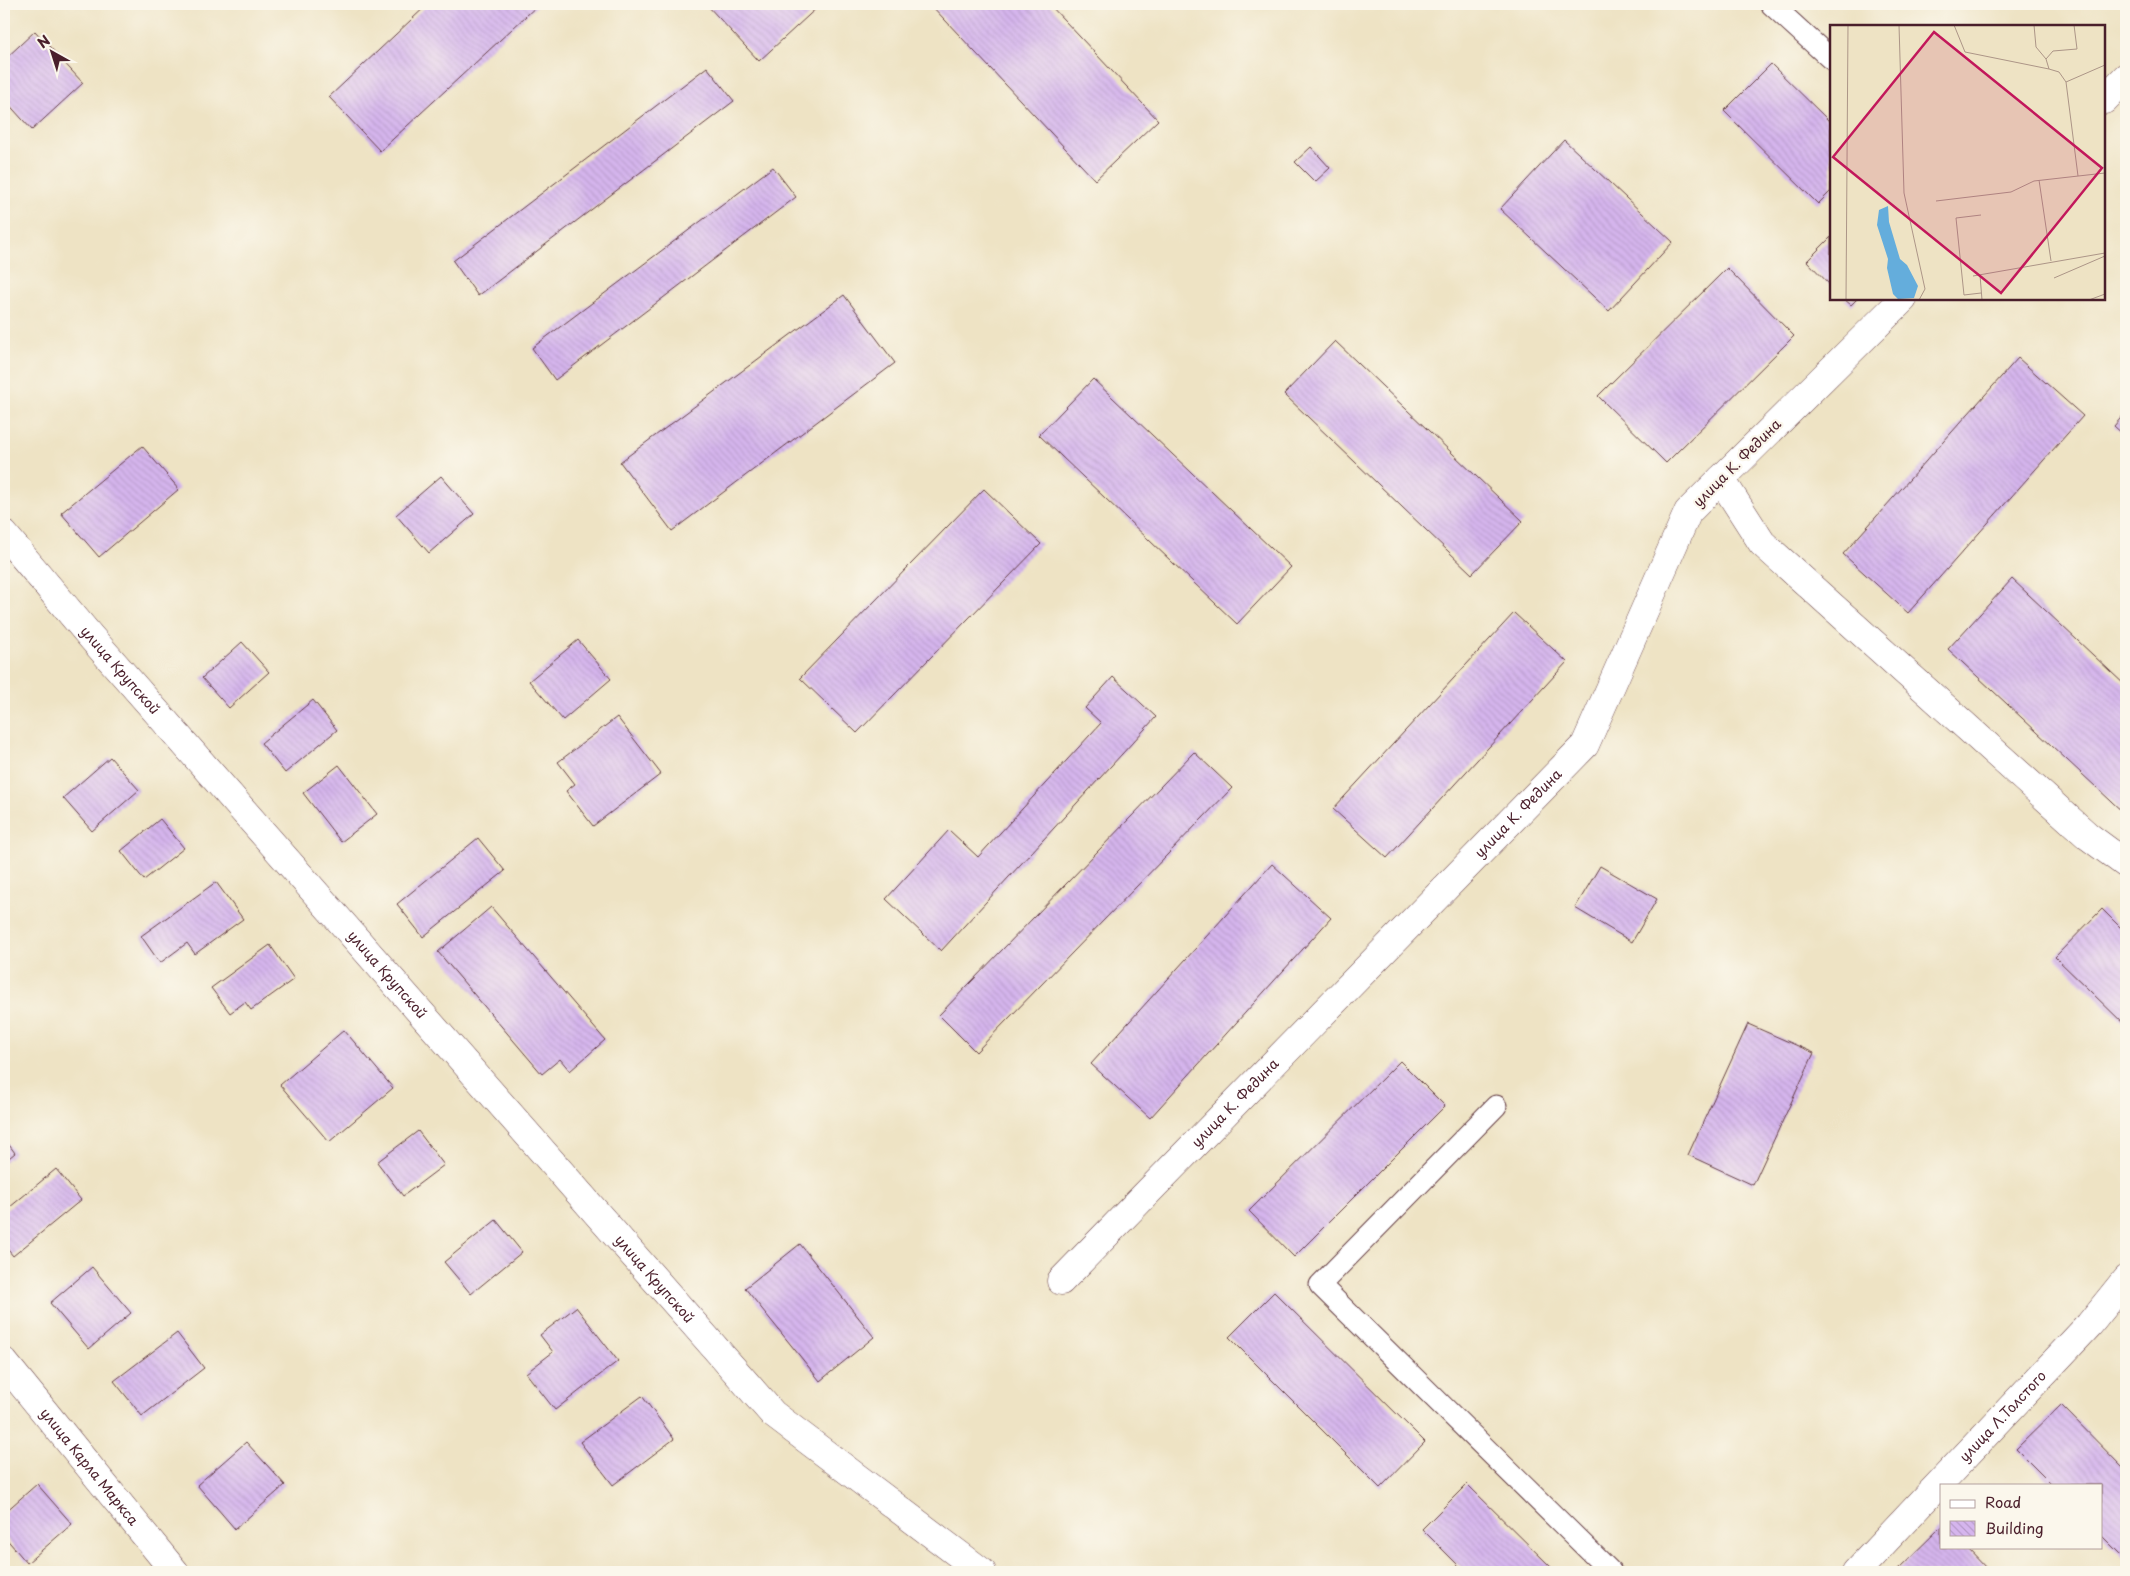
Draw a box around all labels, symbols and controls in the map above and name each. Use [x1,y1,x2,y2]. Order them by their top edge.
inset map [1830,25,2105,300]
north arrow [28,28,78,78]
text: N [33,30,54,53]
street label: улица К. Федина [1688,414,1786,511]
street label: улица Крупской [76,621,165,719]
street label: улица К. Федина [1469,764,1566,862]
street label: улица Крупской [343,925,432,1023]
street label: улица К. Федина [1186,1053,1283,1152]
street label: улица Крупской [610,1230,700,1327]
street label: улица Л.Толстого [1954,1366,2051,1466]
street label: улица Карла Маркса [35,1403,144,1530]
legend [1940,1484,2102,1548]
text: Road [1985,1490,2021,1513]
text: Building [1985,1516,2044,1539]

